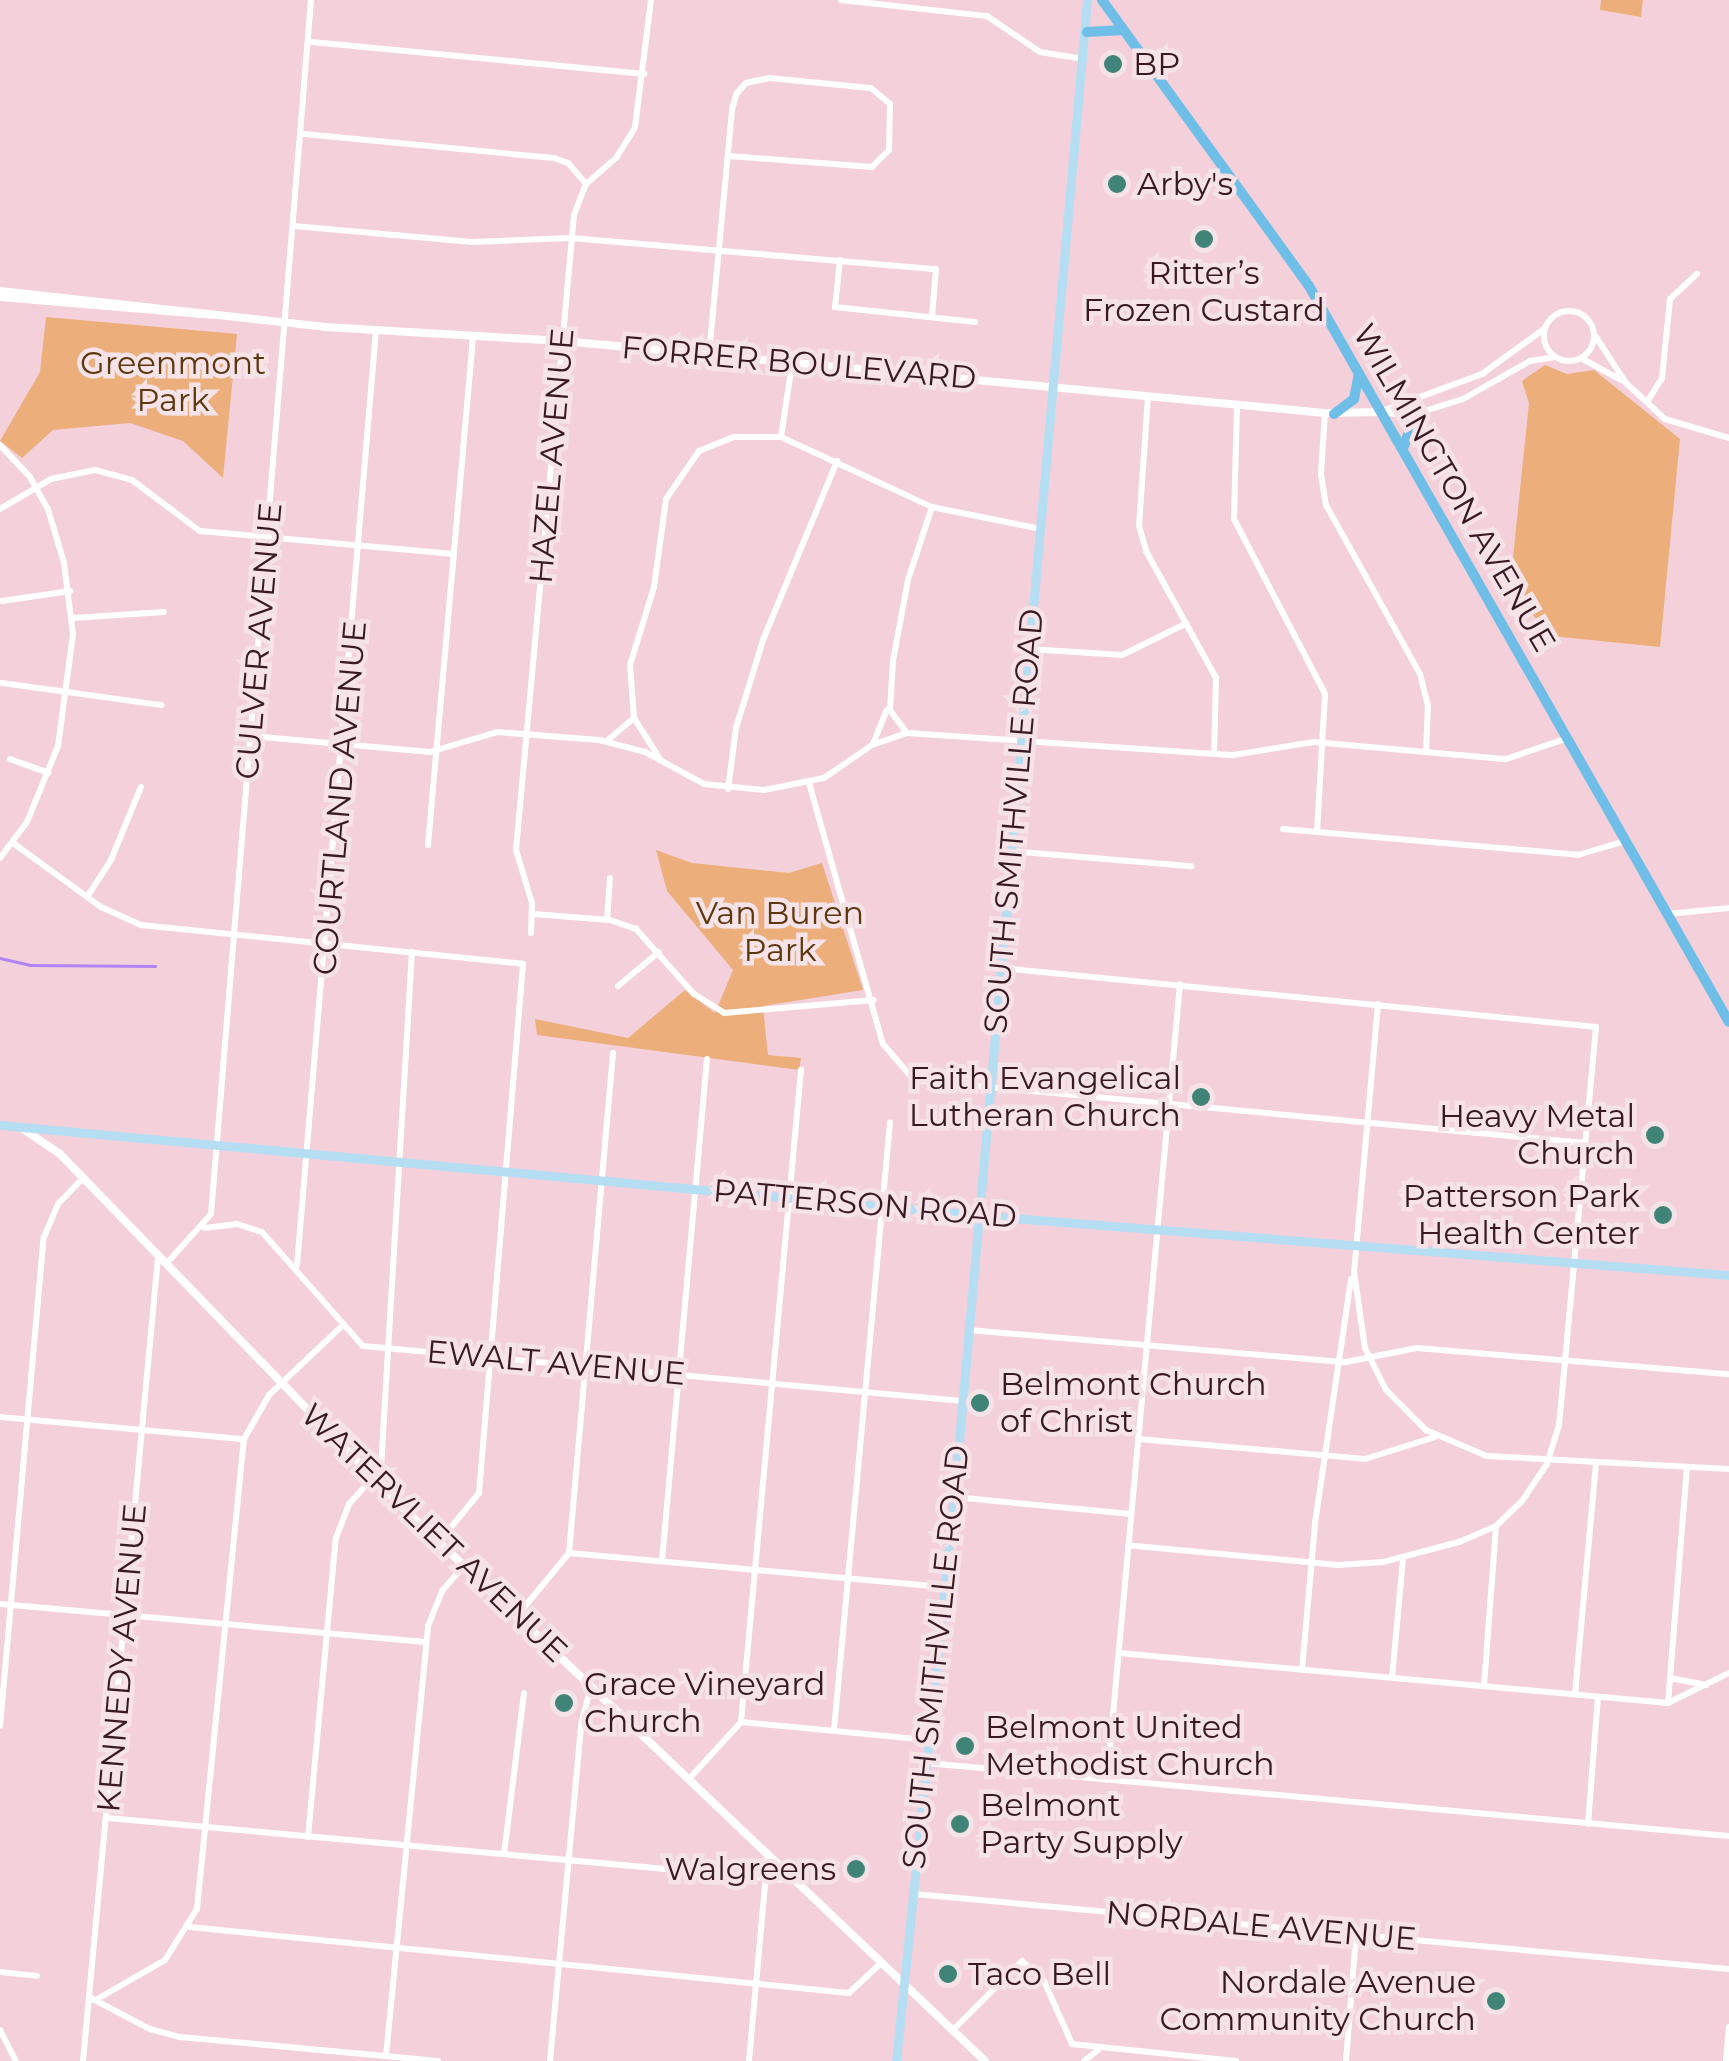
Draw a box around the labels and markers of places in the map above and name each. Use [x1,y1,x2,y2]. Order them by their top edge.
place label: BP [1133,45,1180,83]
marker: BP [1102,53,1124,75]
place label: Arby's [1137,165,1233,203]
marker: Arby's [1106,173,1128,195]
marker: Ritter’s Frozen Custard [1193,228,1215,250]
place label: Ritter’s Frozen Custard [1083,255,1325,330]
place label: Faith Evangelical Lutheran Church [909,1060,1181,1135]
marker: Faith Evangelical Lutheran Church [1190,1086,1212,1108]
place label: Heavy Metal Church [1439,1098,1635,1173]
marker: Heavy Metal Church [1644,1124,1666,1146]
place label: Patterson Park Health Center [1403,1178,1640,1253]
marker: Patterson Park Health Center [1650,1202,1676,1228]
place label: Belmont Church of Christ [1000,1366,1267,1441]
marker: Belmont Church of Christ [969,1392,991,1414]
place label: Grace Vineyard Church [584,1666,825,1741]
marker: Grace Vineyard Church [553,1692,575,1714]
place label: Belmont United Methodist Church [985,1709,1275,1784]
marker: Belmont United Methodist Church [954,1735,976,1757]
place label: Belmont Party Supply [980,1787,1183,1862]
marker: Belmont Party Supply [949,1813,971,1835]
place label: Walgreens [664,1850,836,1888]
marker: Walgreens [845,1858,867,1880]
place label: Taco Bell [968,1955,1111,1993]
marker: Taco Bell [937,1963,959,1985]
place label: Nordale Avenue Community Church [1159,1964,1476,2039]
marker: Nordale Avenue Community Church [1485,1990,1507,2012]

